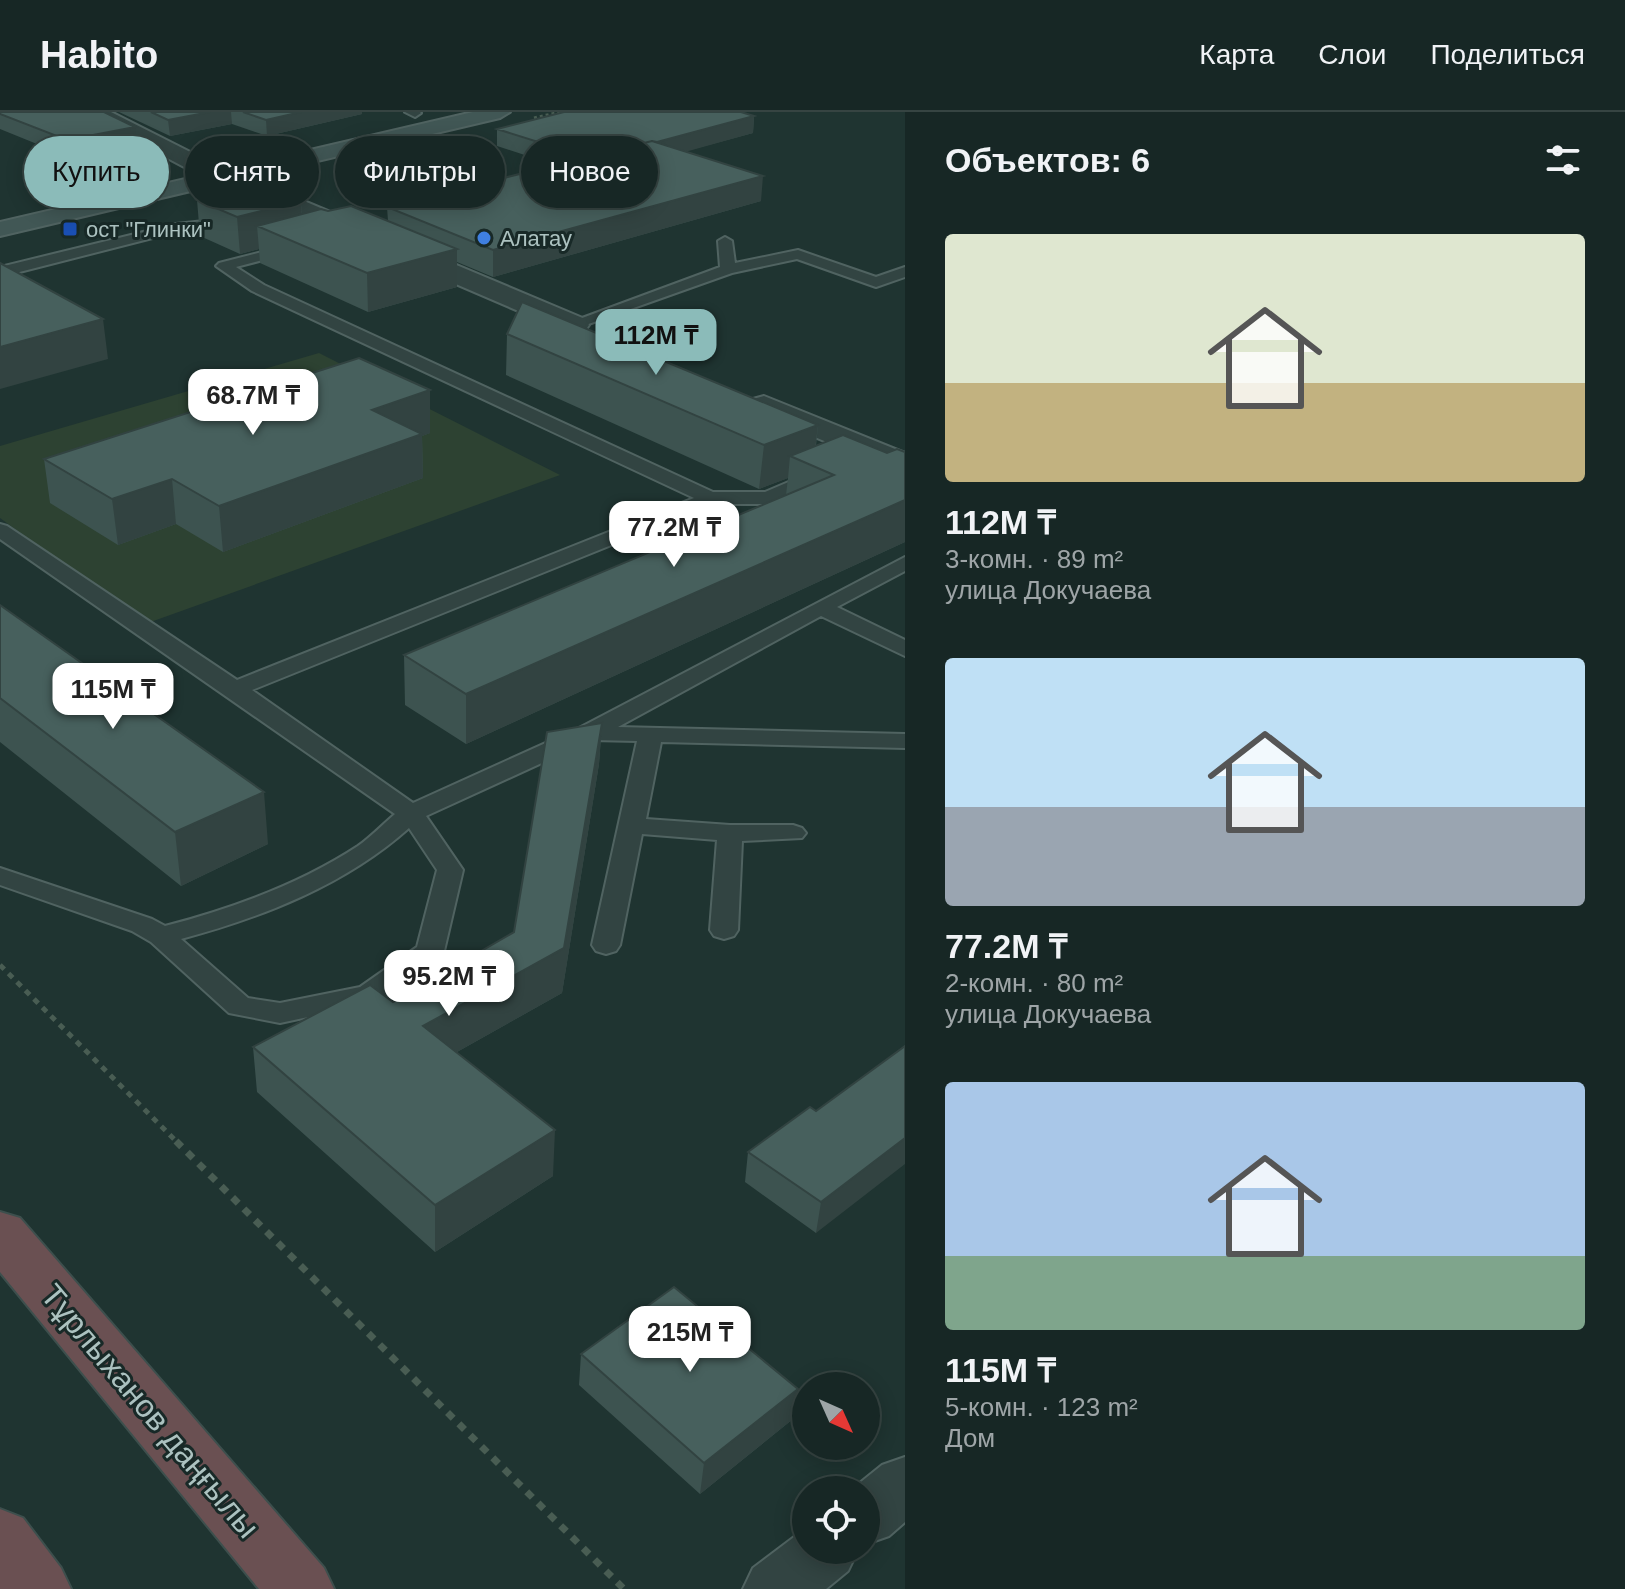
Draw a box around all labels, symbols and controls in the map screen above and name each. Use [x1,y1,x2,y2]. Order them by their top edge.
text: Habito [40,34,158,76]
text: Карта [1199,39,1274,70]
text: Слои [1318,39,1386,70]
text: Поделиться [1430,39,1585,70]
chip: Купить [24,136,169,208]
chip: Снять [185,136,319,208]
chip: Фильтры [335,136,505,208]
chip: Новое [521,136,658,208]
icon: filters [1541,138,1585,182]
text: Объектов: 6 [945,141,1150,179]
place label: ост "Глинки" [86,217,211,242]
marker: ост "Глинки" [61,220,79,238]
place label: Алатау [500,226,572,251]
marker: Алатау [475,229,493,247]
icon: home [1193,286,1337,430]
pin: 112M ₸ [591,309,721,377]
text: 112M ₸ [613,320,699,350]
pin: 68.7M ₸ [179,369,327,437]
text: 68.7M ₸ [206,380,300,410]
pin: 77.2M ₸ [600,501,748,569]
text: 112M ₸ [945,503,1056,541]
text: 77.2M ₸ [627,512,721,542]
text: 3-комн. · 89 m² [945,544,1123,574]
text: улица Докучаева [945,575,1151,605]
pin: 115M ₸ [48,663,178,731]
text: 115M ₸ [70,674,156,704]
icon: home [1193,710,1337,854]
text: 77.2M ₸ [945,927,1068,965]
pin: 95.2M ₸ [375,950,523,1018]
text: 95.2M ₸ [402,961,496,991]
text: 2-комн. · 80 m² [945,968,1123,998]
text: улица Докучаева [945,999,1151,1029]
icon: home [1193,1134,1337,1278]
street label: Тұрлыханов даңғылы [34,1277,266,1545]
pin: 215M ₸ [625,1306,755,1374]
text: 215M ₸ [647,1317,733,1347]
text: 115M ₸ [945,1351,1056,1389]
north arrow [792,1372,880,1460]
map controls [792,1372,880,1564]
text: 5-комн. · 123 m² [945,1392,1138,1422]
text: Дом [945,1423,995,1453]
button: locate [792,1476,880,1564]

